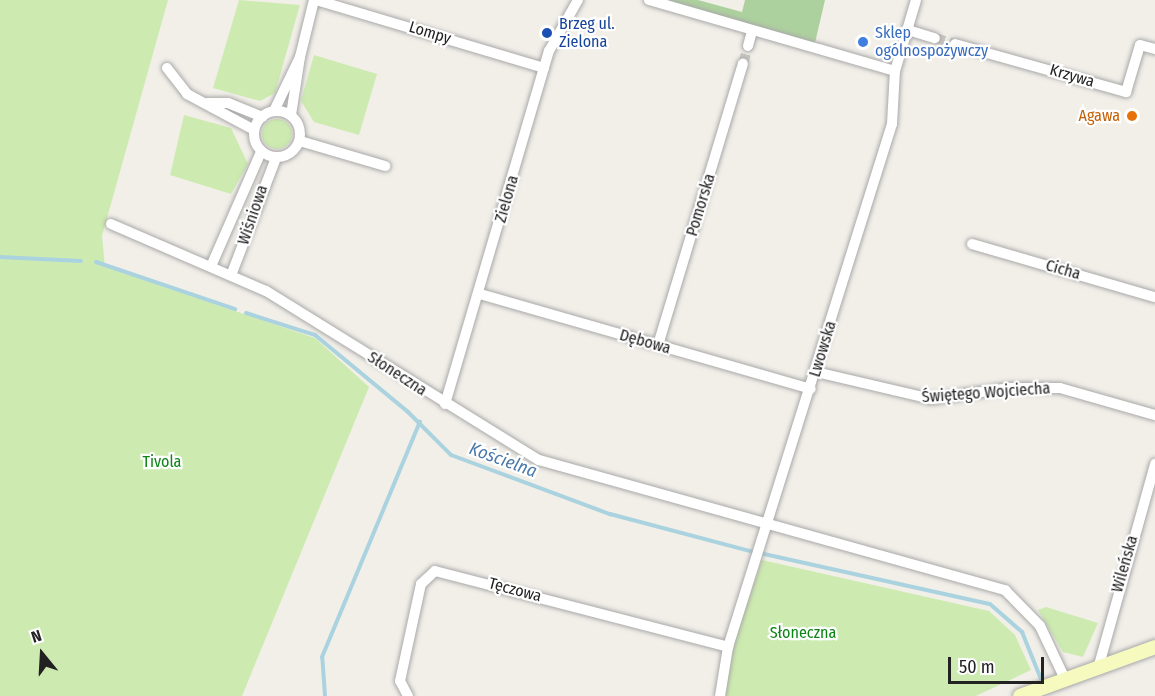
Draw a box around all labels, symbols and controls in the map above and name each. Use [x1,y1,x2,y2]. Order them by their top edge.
place label: Brzeg ul. Zielona [559,14,615,52]
street label: Lompy [407,18,453,48]
place label: Sklep ogólnospożywczy [875,23,988,61]
marker: Brzeg ul. Zielona [540,26,554,40]
marker: Sklep ogólnospożywczy [856,35,870,49]
street label: Krzywa [1048,61,1096,91]
place label: Agawa [1078,106,1120,126]
marker: Agawa [1125,109,1139,123]
street label: Pomorska [682,171,720,239]
street label: Zielona [491,173,523,225]
street label: Wiśniowa [234,183,272,247]
street label: Cicha [1043,256,1083,284]
street label: Lwowska [805,319,841,379]
street label: Dębowa [617,326,673,358]
street label: Słoneczna [364,348,430,400]
street label: Świętego Wojciecha [921,379,1051,407]
water label: Kościelna [466,438,540,482]
park label: Tivola [143,452,181,472]
street label: Wileńska [1108,533,1142,595]
street label: Tęczowa [486,574,544,606]
park label: Słoneczna [770,623,836,643]
north arrow [12,624,72,684]
text: N [29,626,44,647]
scale bar [951,645,1047,683]
text: 50 m [959,656,995,678]

